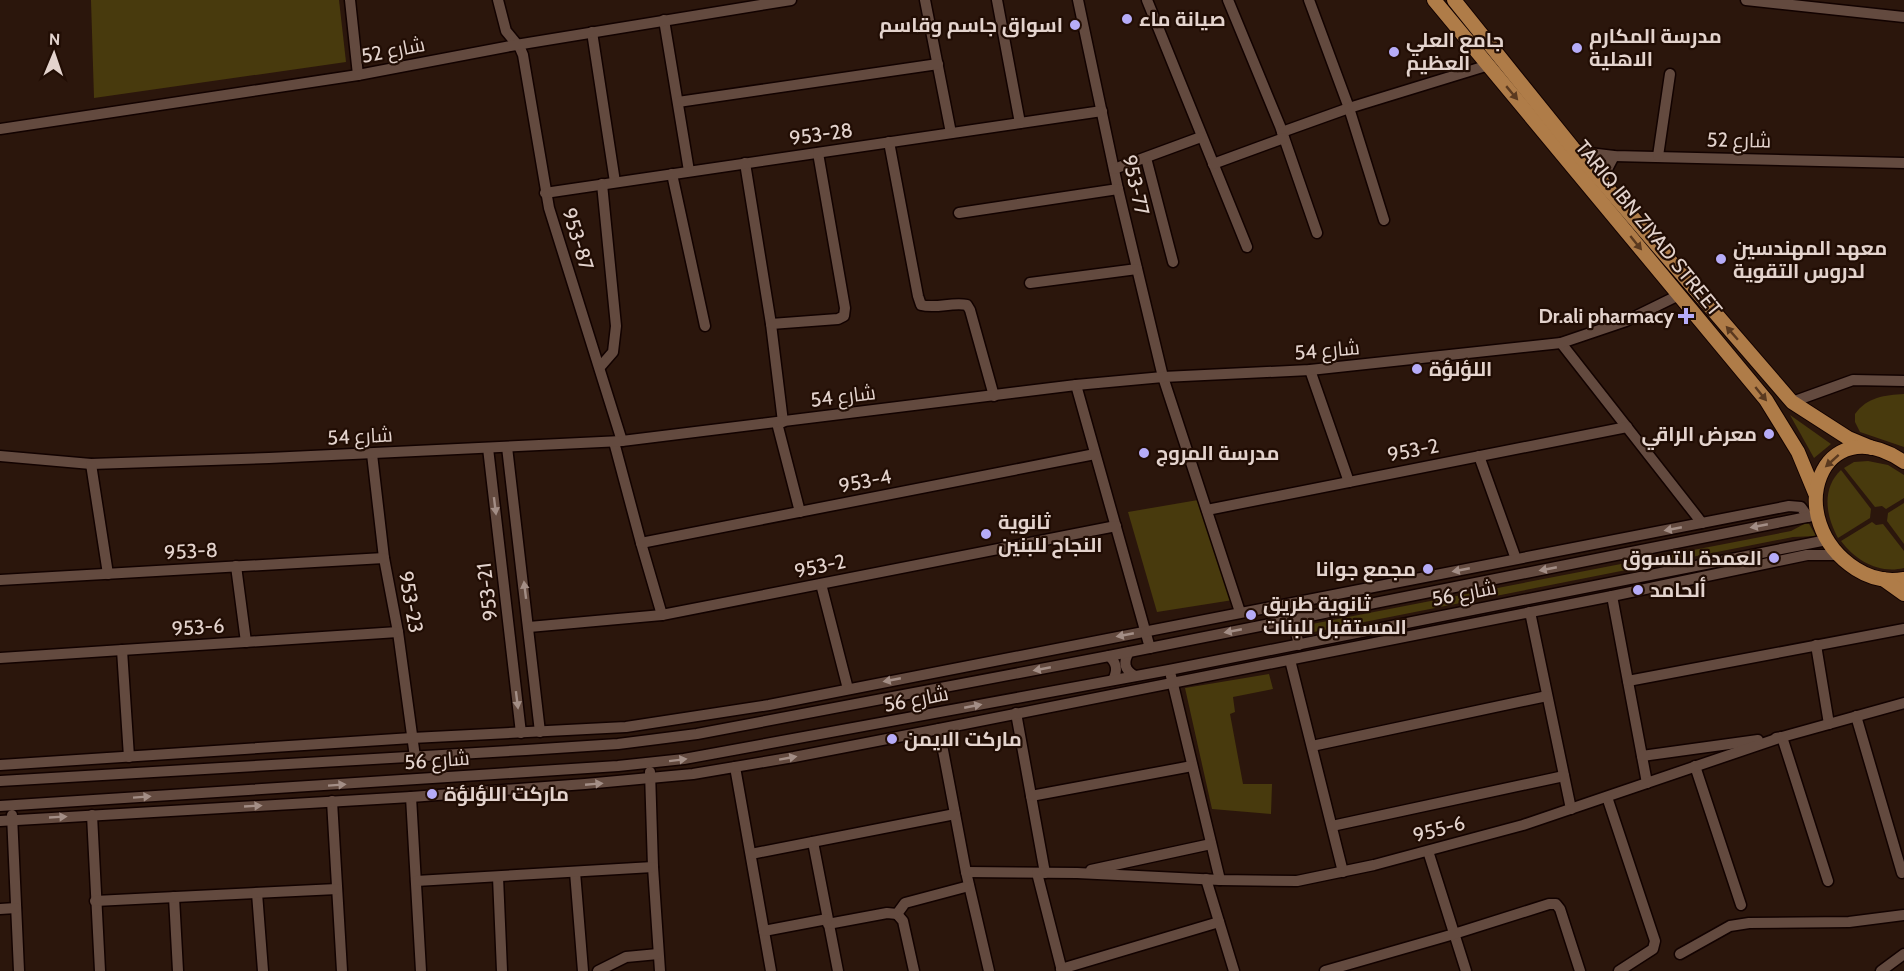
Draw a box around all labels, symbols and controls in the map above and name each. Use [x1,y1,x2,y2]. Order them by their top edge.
place label: صيانة ماء [1139,7,1226,31]
marker: صيانة ماء [1120,12,1134,26]
place label: اسواق جاسم وقاسم [879,13,1063,39]
marker: اسواق جاسم وقاسم [1068,18,1082,32]
north arrow [24,24,84,84]
place label: مدرسة المكارم الاهلية [1589,24,1722,71]
place label: جامع العلي العظيم [1406,28,1504,77]
text: N [49,30,60,49]
street label: شارع 52 [359,32,427,70]
marker: مدرسة المكارم الاهلية [1570,41,1584,55]
marker: جامع العلي العظيم [1387,45,1401,59]
one-way arrow [1505,85,1518,100]
street label: 953-28 [788,118,854,150]
street label: شارع 52 [1706,127,1771,155]
street label: TARIQ IBN ZIYAD STREET [1571,135,1728,321]
street label: 953-77 [1117,152,1155,218]
street label: 953-87 [557,205,599,273]
one-way arrow [1630,236,1642,251]
place label: معهد المهندسين لدروس التقوية [1733,236,1887,283]
marker: معهد المهندسين لدروس التقوية [1714,252,1728,266]
place label: Dr.ali pharmacy [1539,304,1674,328]
marker: Dr.ali pharmacy [1679,309,1693,323]
one-way arrow [1725,325,1738,341]
street label: شارع 54 [1293,335,1361,367]
place label: اللؤلؤة [1429,357,1492,381]
marker: اللؤلؤة [1410,362,1424,376]
street label: شارع 54 [809,380,877,414]
one-way arrow [1754,386,1767,402]
street label: شارع 54 [327,422,394,452]
place label: معرض الراقي [1641,422,1757,450]
marker: معرض الراقي [1762,427,1776,441]
street label: 953-2 [1385,433,1441,467]
place label: مدرسة المروج [1156,441,1279,467]
marker: مدرسة المروج [1137,446,1151,460]
one-way arrow [1824,454,1839,468]
street label: 953-4 [837,464,894,498]
one-way arrow [490,497,500,516]
place label: ثانوية النجاح للبنين [998,510,1103,559]
one-way arrow [1750,522,1769,531]
one-way arrow [1663,525,1682,534]
marker: ثانوية النجاح للبنين [979,527,993,541]
street label: 953-8 [164,538,218,564]
place label: العمدة للتسوق [1623,546,1762,571]
street label: 953-2 [792,549,848,583]
marker: العمدة للتسوق [1767,551,1781,565]
place label: مجمع جوانا [1315,557,1416,583]
street label: 953-21 [472,562,502,622]
marker: مجمع جوانا [1421,562,1435,576]
one-way arrow [1538,565,1557,574]
one-way arrow [1451,566,1470,575]
street label: 953-23 [394,569,428,635]
street label: شارع 56 [1430,575,1499,613]
place label: ألحامد [1650,576,1706,602]
one-way arrow [520,581,529,600]
marker: ألحامد [1631,583,1645,597]
place label: ثانوية طريق المستقبل للبنات [1263,592,1407,639]
marker: ثانوية طريق المستقبل للبنات [1244,608,1258,622]
street label: 953-6 [171,613,225,641]
one-way arrow [1223,627,1242,636]
one-way arrow [1115,631,1134,640]
one-way arrow [1032,665,1051,674]
one-way arrow [883,676,902,685]
street label: شارع 56 [882,681,951,719]
one-way arrow [512,690,522,709]
one-way arrow [964,701,983,710]
place label: ماركت الايمن [904,727,1022,751]
marker: ماركت الايمن [885,732,899,746]
street label: شارع 56 [404,746,471,776]
one-way arrow [778,753,797,762]
one-way arrow [668,755,687,765]
one-way arrow [585,779,604,788]
one-way arrow [327,780,346,789]
place label: ماركت اللؤلؤة [444,782,569,806]
marker: ماركت اللؤلؤة [425,787,439,801]
one-way arrow [133,793,152,802]
one-way arrow [244,801,263,810]
street label: 955-6 [1410,811,1468,847]
one-way arrow [49,813,68,822]

